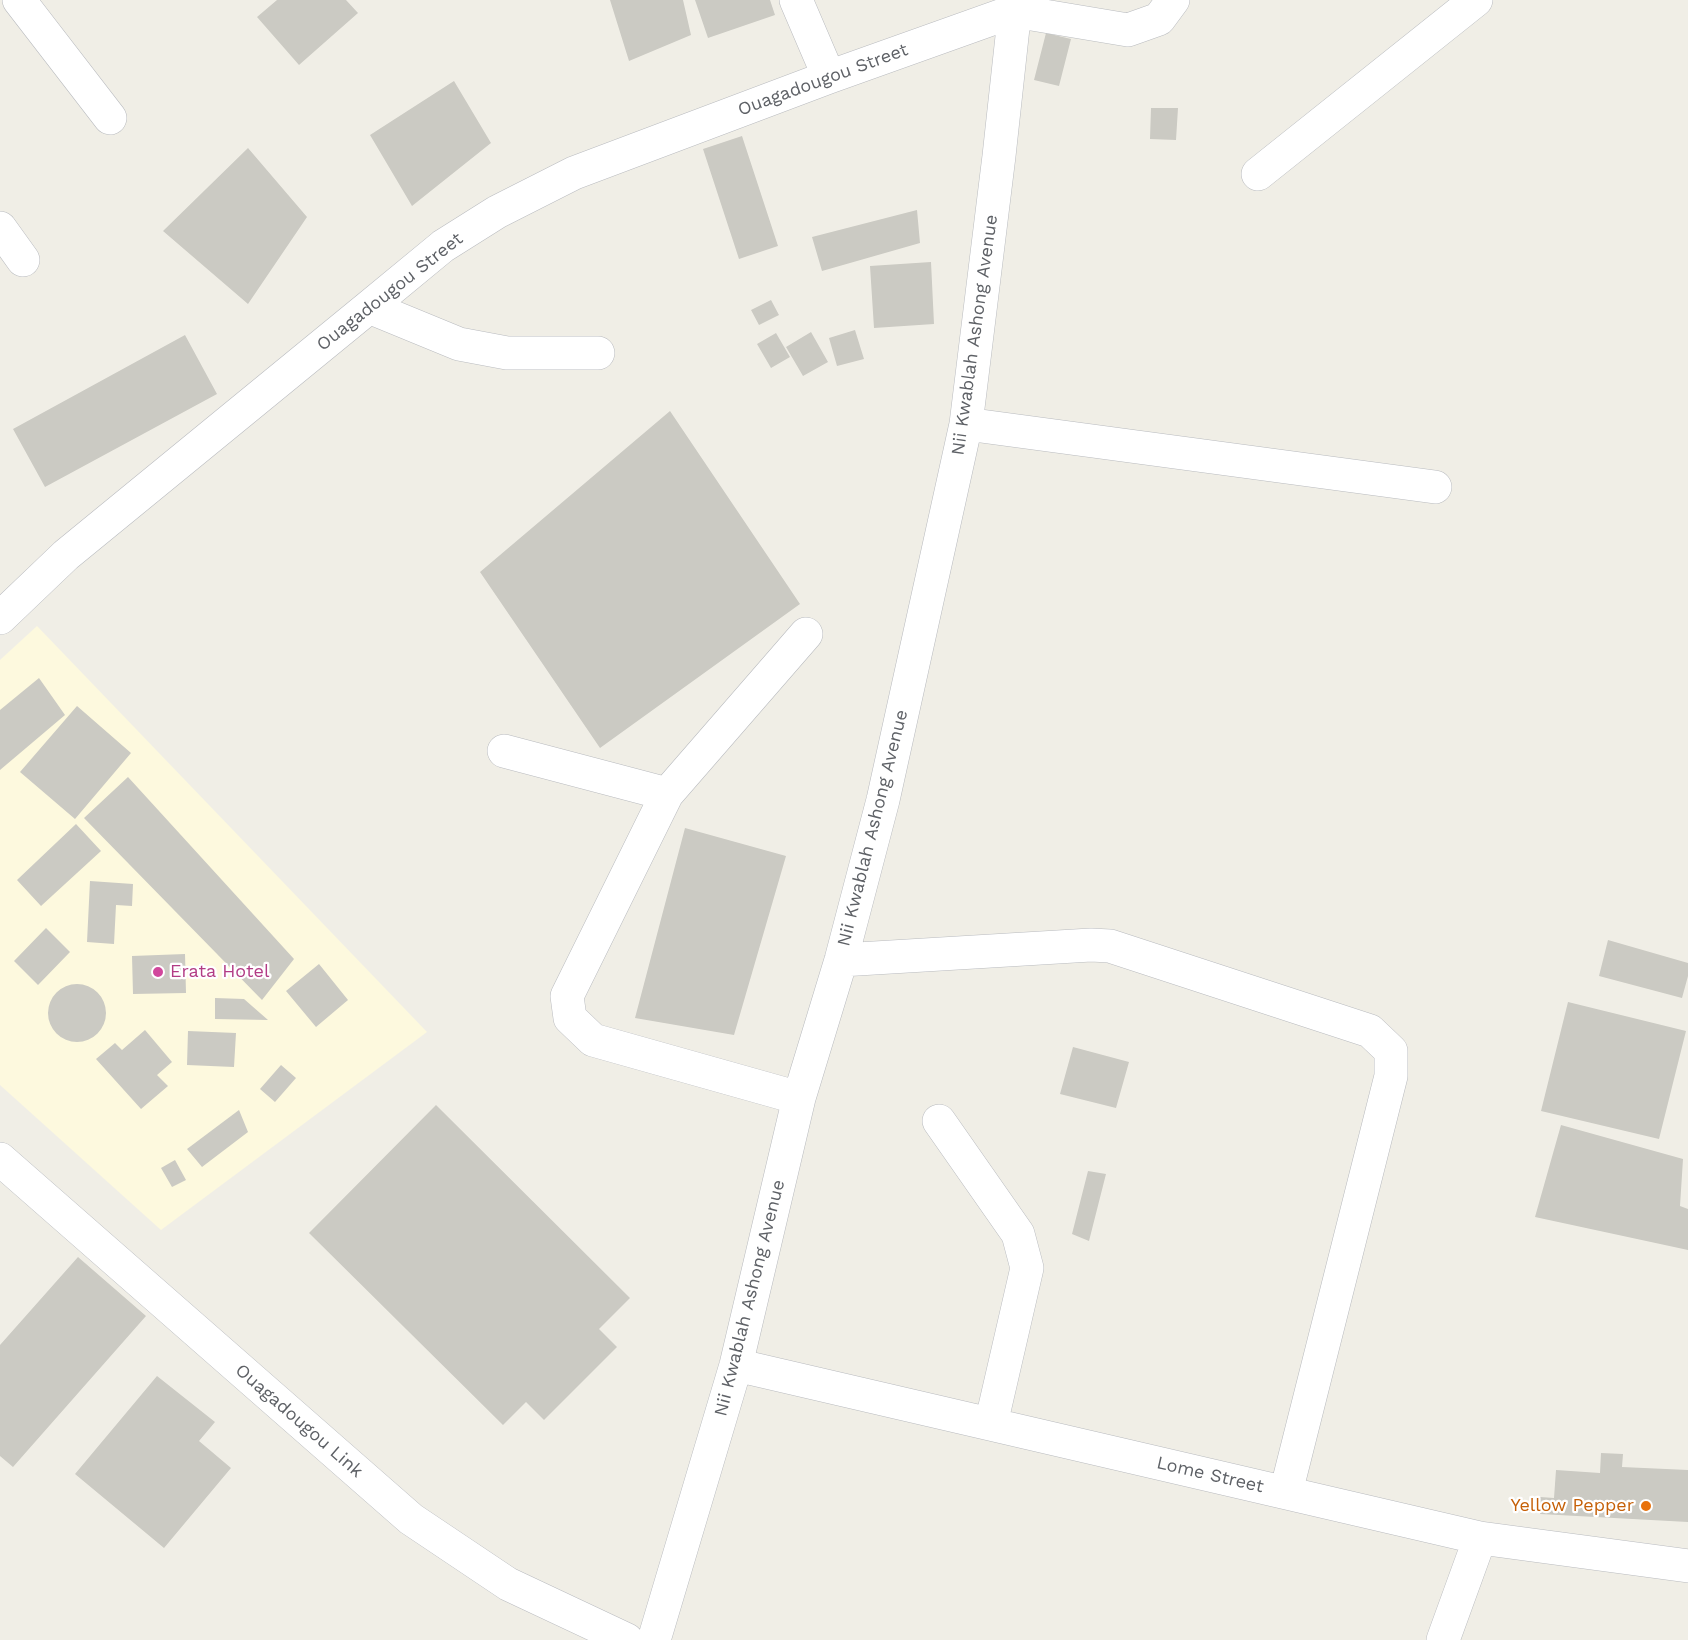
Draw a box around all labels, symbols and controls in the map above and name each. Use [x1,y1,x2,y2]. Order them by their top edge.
street label: Ouagadougou Street [735,39,911,121]
street label: Nii Kwablah Ashong Avenue [947,213,1003,457]
street label: Ouagadougou Street [313,228,467,356]
street label: Nii Kwablah Ashong Avenue [833,707,913,949]
place label: Erata Hotel [170,961,269,983]
marker: Erata Hotel [151,965,165,979]
street label: Nii Kwablah Ashong Avenue [710,1177,790,1419]
street label: Ouagadougou Link [231,1360,367,1482]
street label: Lome Street [1154,1452,1266,1498]
place label: Yellow Pepper [1510,1495,1634,1517]
marker: Yellow Pepper [1639,1499,1653,1513]

